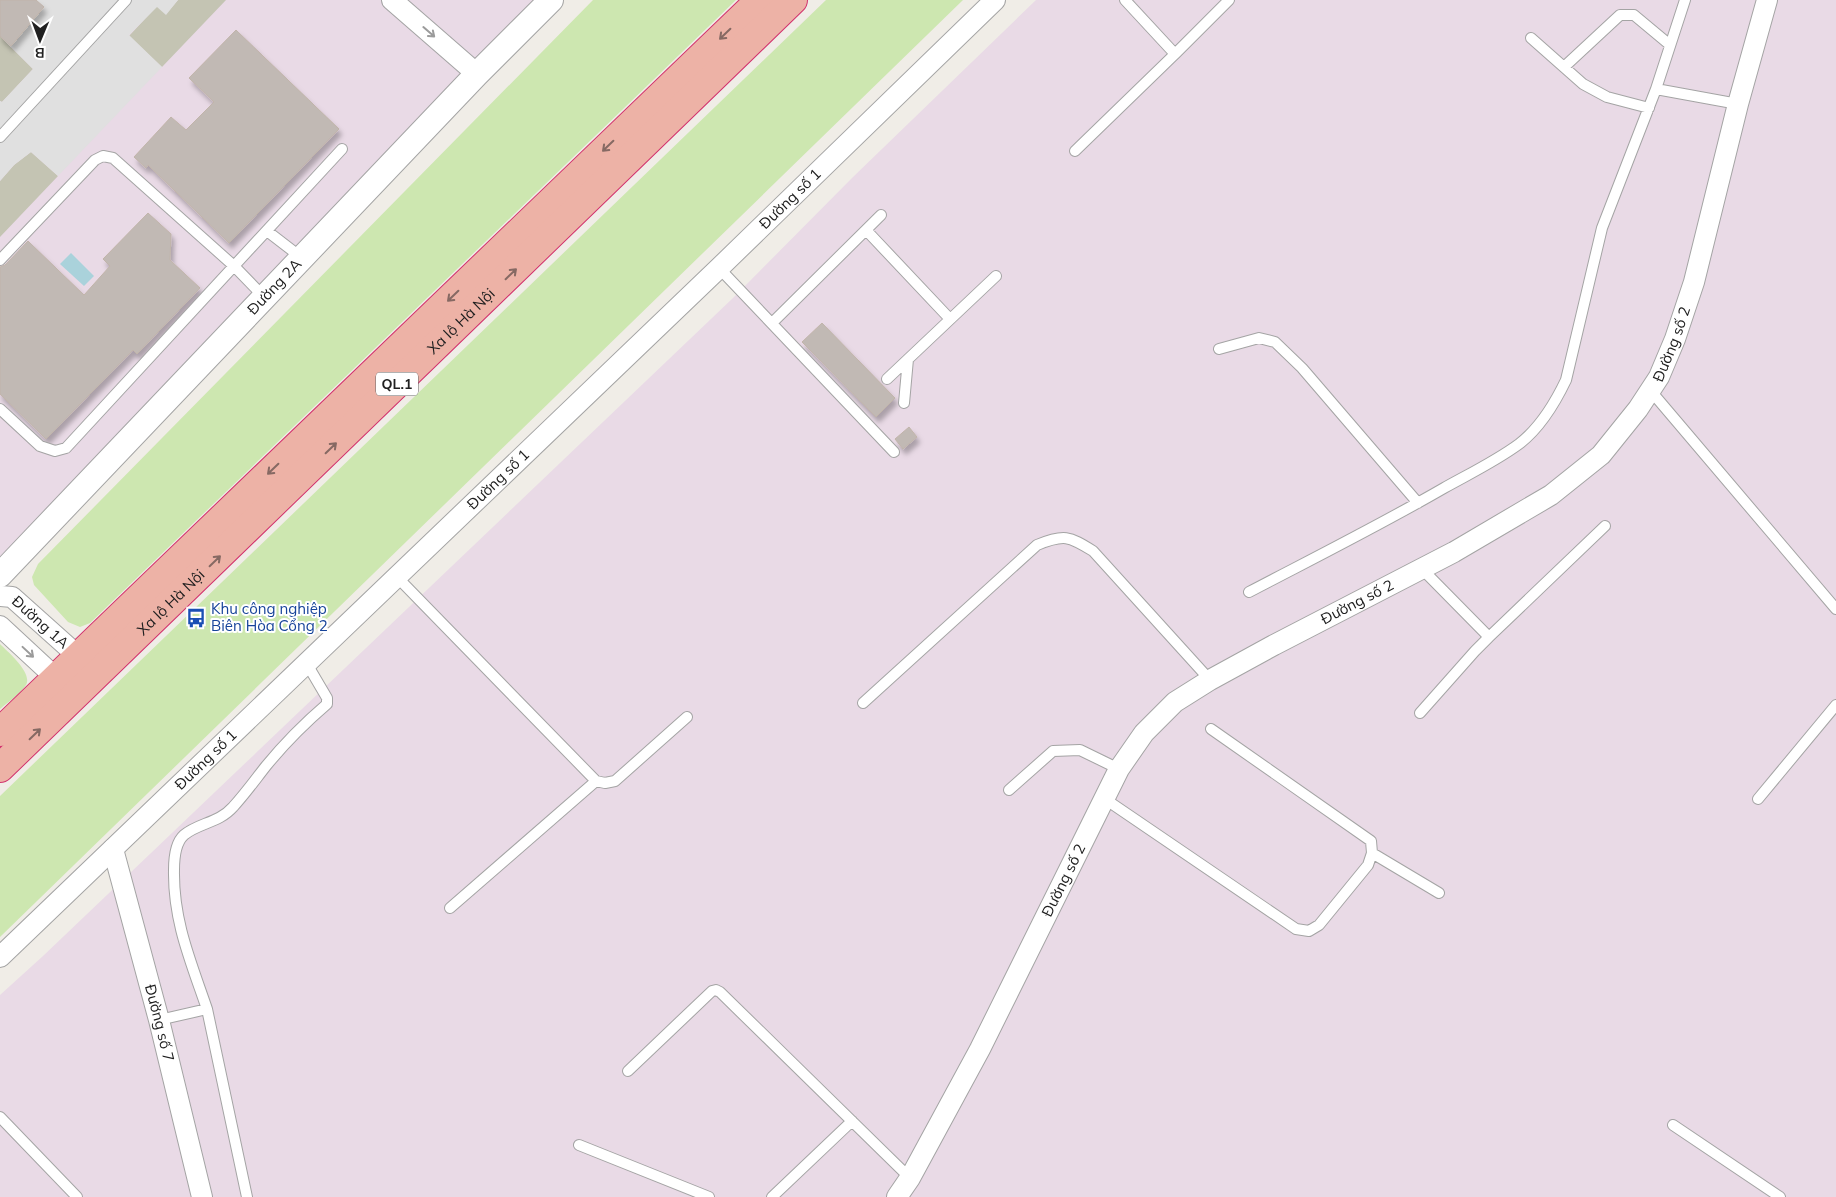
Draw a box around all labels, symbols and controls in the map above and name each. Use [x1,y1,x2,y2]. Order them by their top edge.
north arrow [15,15,65,65]
one-way arrow [422,26,435,37]
one-way arrow [719,28,731,40]
text: B [34,44,45,62]
one-way arrow [602,140,614,153]
street label: Đường số 1 [755,164,825,233]
street label: Đường 2A [243,254,305,318]
one-way arrow [505,267,517,280]
street label: Xa lộ Hà Nội [423,284,499,358]
one-way arrow [447,289,459,302]
street label: Đường số 2 [1648,304,1694,385]
road number: QL.1 [376,372,418,396]
one-way arrow [325,442,337,454]
street label: Đường số 1 [463,445,533,513]
one-way arrow [266,463,279,475]
one-way arrow [208,555,220,567]
street label: Xa lộ Hà Nội [133,565,208,639]
street label: Đường số 2 [1317,575,1397,628]
street label: Đường 1A [8,591,73,652]
place label: Khu công nghiệp Biên Hòa Cổng 2 [211,599,328,635]
bus stop icon: Khu công nghiệp Biên Hòa Cổng 2 [185,607,207,629]
one-way arrow [21,646,34,658]
street label: Đường số 1 [170,725,241,794]
one-way arrow [29,728,41,741]
street label: Đường số 2 [1037,841,1089,920]
street label: Đường số 7 [141,982,179,1063]

